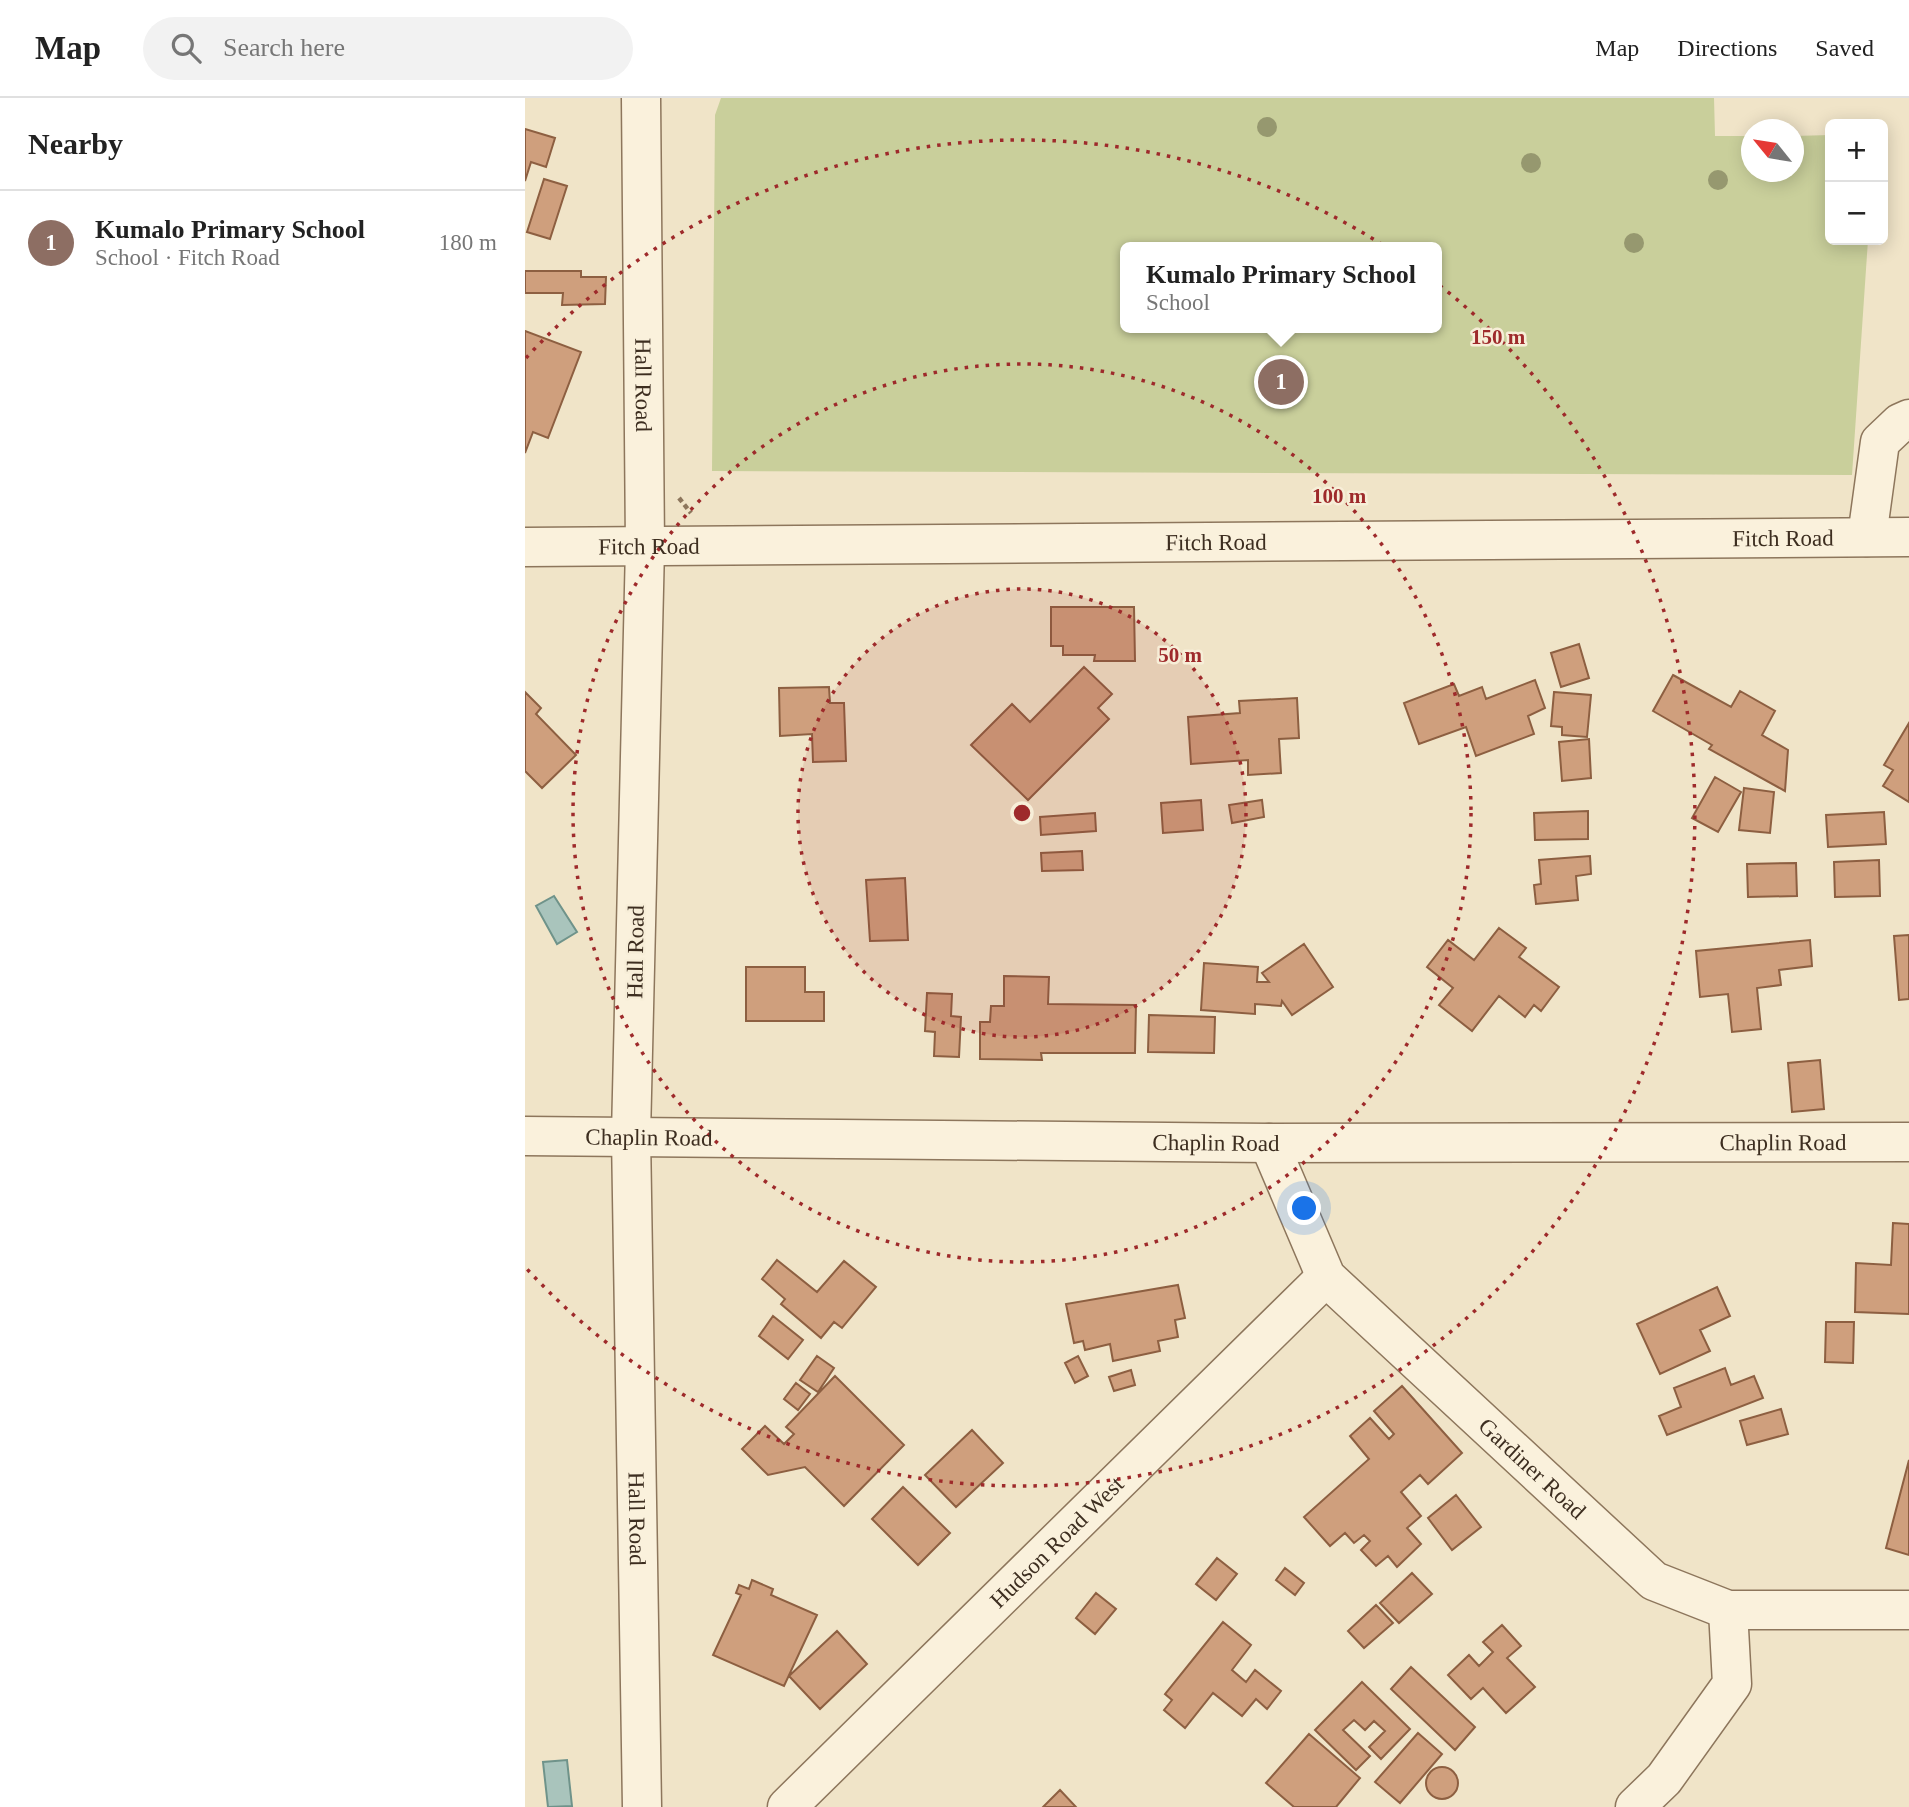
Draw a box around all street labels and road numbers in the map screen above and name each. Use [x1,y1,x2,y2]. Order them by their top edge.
street label: Hall Road [630,338,656,433]
street label: Fitch Road [1732,526,1834,551]
street label: Fitch Road [1165,530,1267,555]
street label: Fitch Road [598,534,700,559]
street label: Hall Road [622,904,649,999]
street label: Chaplin Road [585,1125,713,1151]
street label: Chaplin Road [1152,1130,1280,1156]
street label: Chaplin Road [1719,1130,1847,1155]
street label: Gardiner Road [1474,1413,1591,1524]
street label: Hudson Road West [985,1471,1129,1613]
street label: Hall Road [624,1472,650,1566]

